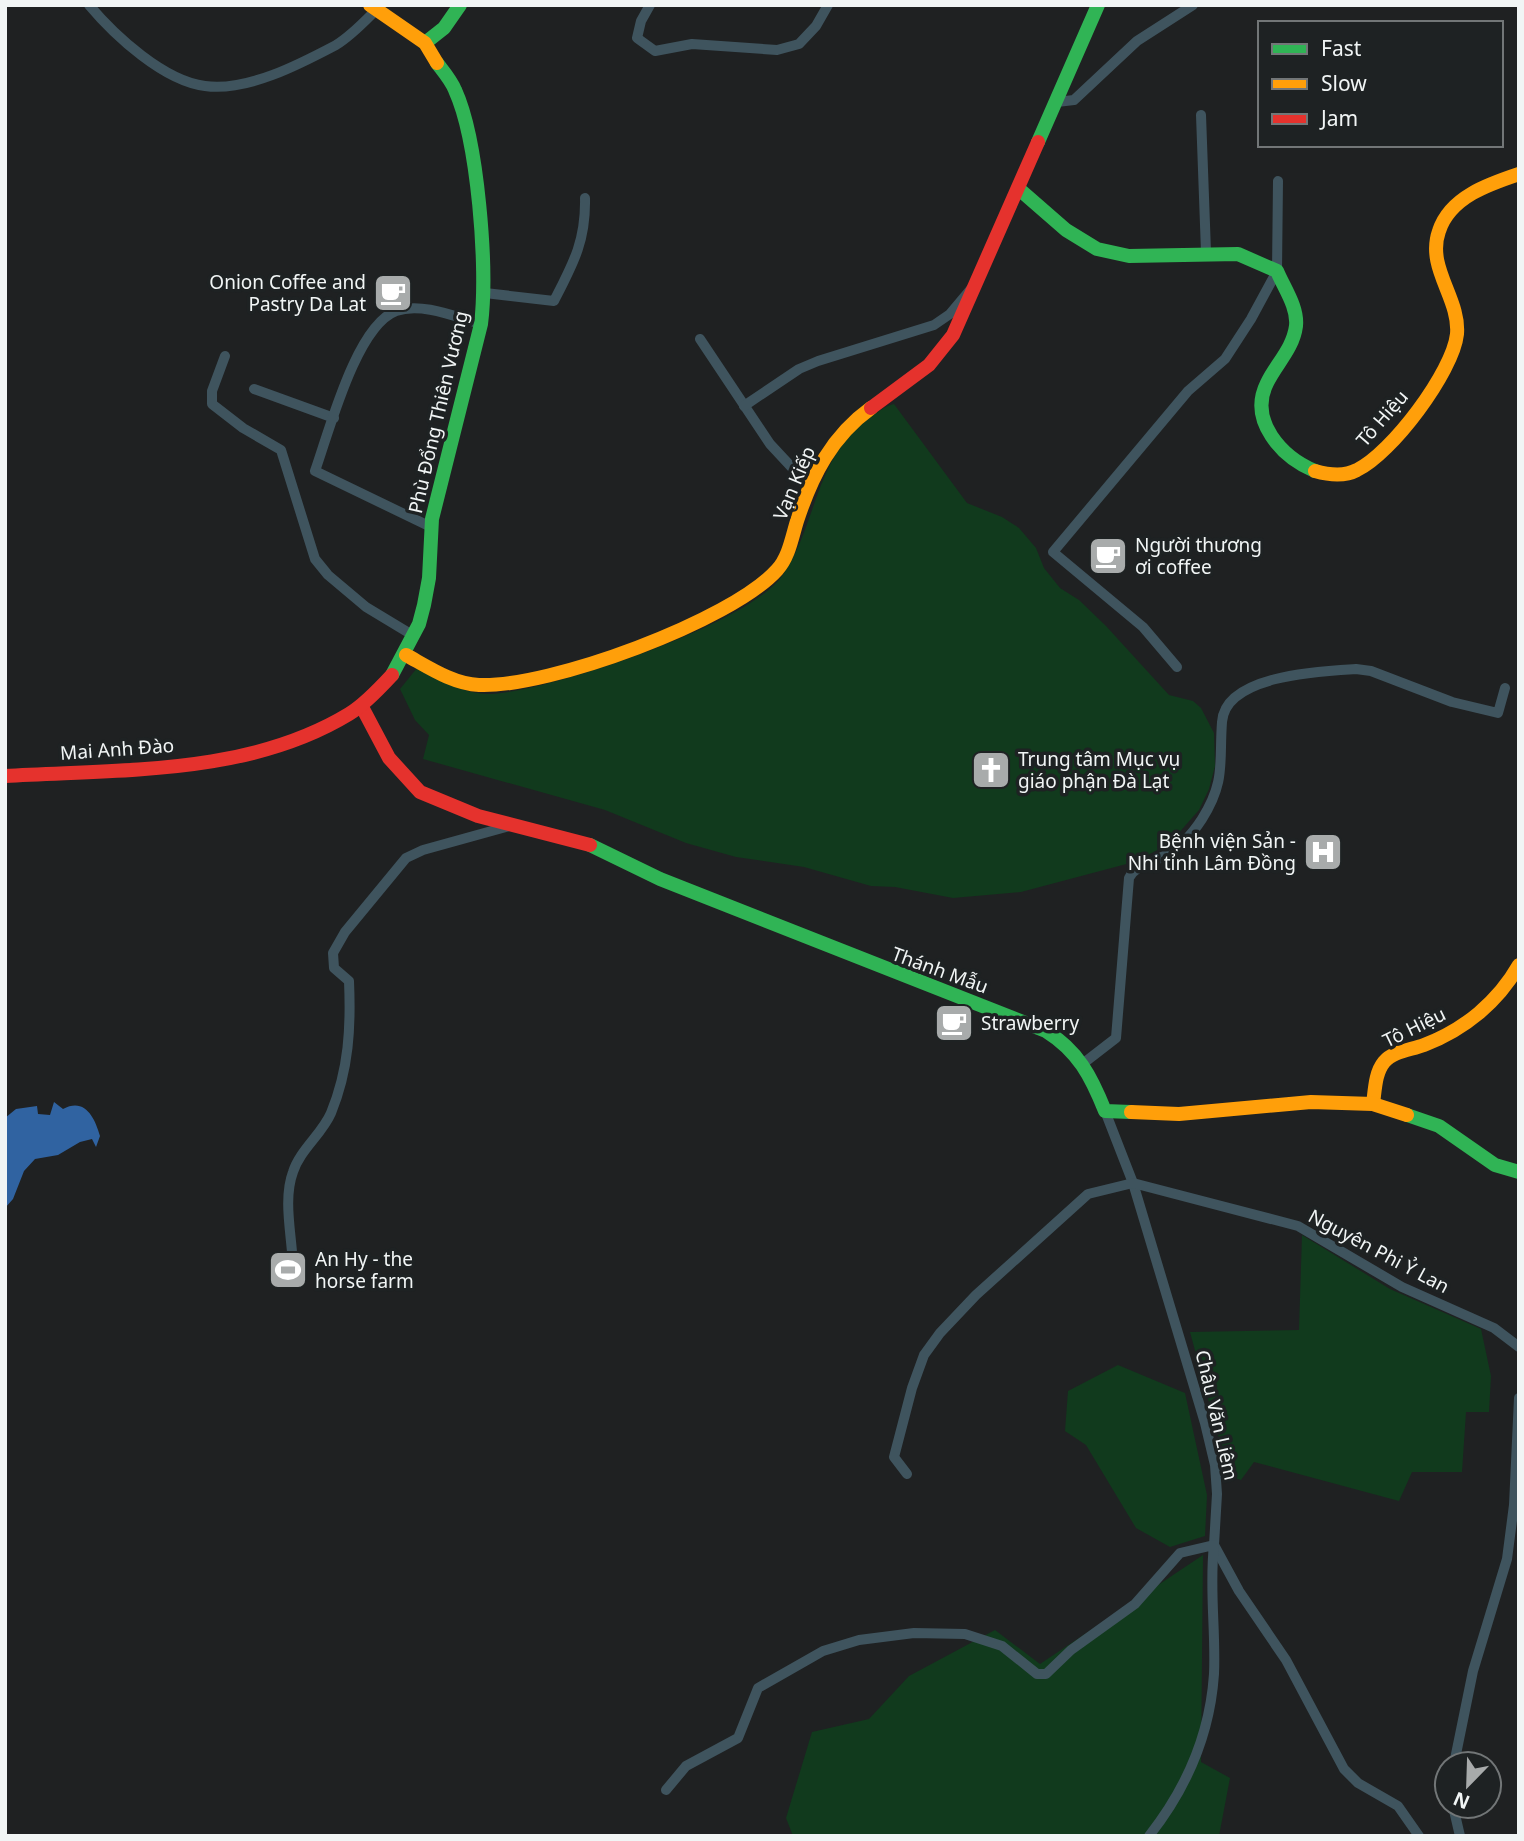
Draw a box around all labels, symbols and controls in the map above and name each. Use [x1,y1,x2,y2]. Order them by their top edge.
legend [1258,21,1503,147]
text: Fast [1321,34,1362,62]
text: Slow [1321,69,1367,97]
text: Jam [1319,104,1358,132]
place label: Onion Coffee and Pastry Da Lat [209,269,366,317]
cafe icon: Onion Coffee and Pastry Da Lat [372,272,414,314]
street label: Phù Đổng Thiên Vương [402,308,474,516]
street label: Tô Hiệu [1350,384,1414,452]
street label: Vạn Kiếp [767,442,821,524]
place label: Người thương ơi coffee [1135,532,1262,580]
cafe icon: Người thương ơi coffee [1087,535,1129,577]
street label: Mai Anh Đào [59,732,175,766]
place label: Trung tâm Mục vụ giáo phận Đà Lạt [1018,746,1180,794]
church icon: Trung tâm Mục vụ giáo phận Đà Lạt [970,749,1012,791]
place label: Bệnh viện Sản - Nhi tỉnh Lâm Đồng [1128,828,1296,876]
hospital icon: Bệnh viện Sản - Nhi tỉnh Lâm Đồng [1302,831,1344,873]
street label: Thánh Mẫu [888,941,992,999]
street label: Tô Hiệu [1378,1001,1450,1053]
cafe icon: Strawberry [933,1002,975,1044]
place label: Strawberry [981,1010,1079,1036]
street label: Nguyên Phi Ỷ Lan [1304,1203,1454,1299]
place label: An Hy - the horse farm [315,1246,414,1294]
sports icon: An Hy - the horse farm [267,1249,309,1291]
street label: Châu Văn Liêm [1189,1347,1245,1483]
north arrow [1433,1750,1503,1820]
text: N [1449,1786,1474,1816]

